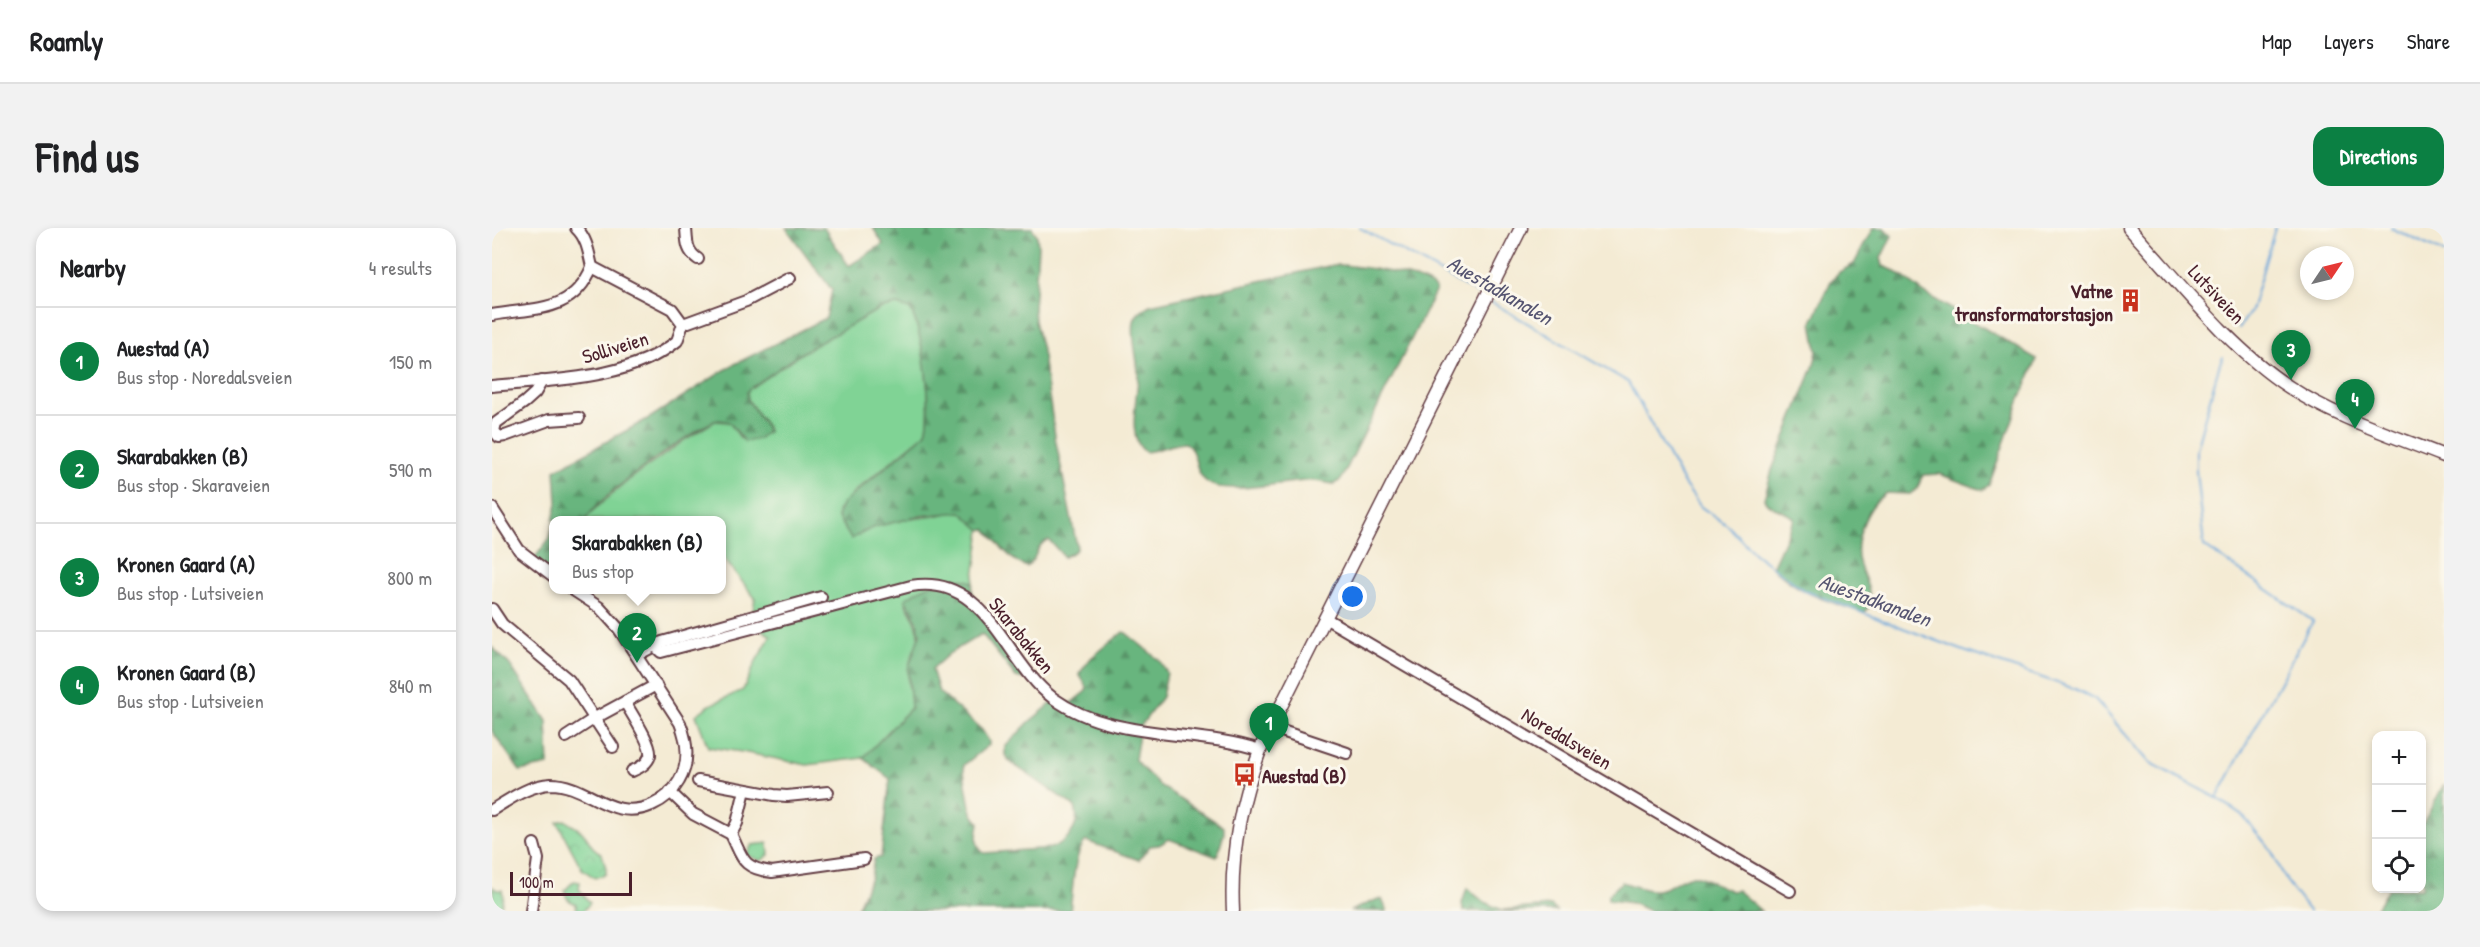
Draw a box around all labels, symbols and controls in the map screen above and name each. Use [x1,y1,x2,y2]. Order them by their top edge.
text: Roamly [30,22,103,60]
text: Map [2262,27,2291,56]
text: Layers [2324,27,2374,56]
text: Share [2407,27,2450,56]
button: Directions [2313,127,2444,186]
text: Find us [36,128,139,185]
north arrow [2300,246,2354,300]
water label: Auestadkanalen [1442,248,1559,333]
text: Nearby [60,250,126,285]
text: 4 results [369,254,432,281]
street label: Lutsiveien [2183,258,2251,330]
place label: Vatne transformatorstasjon [1954,277,2113,327]
building icon: Vatne transformatorstasjon [2118,288,2144,314]
street label: Solliveien [579,324,651,370]
pin: 3 [2272,330,2310,380]
text: Auestad (A) [117,333,210,363]
text: 1 [76,348,83,375]
text: 150 m [389,348,432,375]
text: Bus stop · Noredalsveien [117,363,292,390]
pin: 4 [2336,380,2374,429]
text: Skarabakken (B) [117,441,248,471]
text: 2 [75,456,84,483]
text: 590 m [389,456,432,483]
text: Bus stop · Skaraveien [117,471,270,498]
popup [549,516,726,594]
text: Skarabakken (B) [572,527,703,557]
text: Kronen Gaard (A) [117,549,256,579]
text: Bus stop [572,557,634,584]
text: 3 [75,564,84,591]
text: 800 m [387,564,432,591]
water label: Auestadkanalen [1815,566,1936,634]
text: Bus stop · Lutsiveien [117,579,264,606]
your location [1338,582,1367,611]
street label: Skarabakken [983,591,1061,679]
pin: 2 [618,614,656,663]
text: Kronen Gaard (B) [117,657,256,687]
text: 4 [76,672,83,699]
text: 840 m [389,672,432,699]
text: Bus stop · Lutsiveien [117,687,264,714]
street label: Noredalsveien [1517,701,1617,775]
pin: 1 [1250,704,1288,753]
map controls [2372,731,2426,893]
button: + [2372,731,2426,785]
bus stop icon: Auestad (B) [1231,762,1257,788]
place label: Auestad (B) [1262,762,1347,789]
button: − [2372,785,2426,839]
button: locate [2372,839,2426,893]
scale bar [510,869,632,896]
text: 100 m [519,871,554,893]

